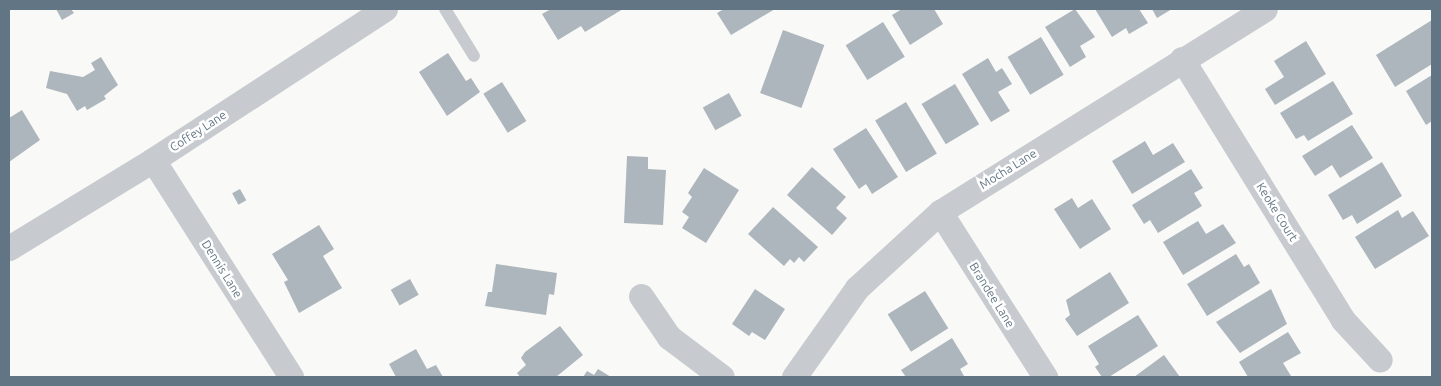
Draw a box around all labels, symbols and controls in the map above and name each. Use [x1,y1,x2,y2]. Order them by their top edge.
street label: Coffey Lane [167,107,229,155]
street label: Mocha Lane [977,146,1039,192]
street label: Keoke Court [1253,180,1301,244]
street label: Dennis Lane [199,237,245,301]
street label: Brandee Lane [966,260,1018,330]

